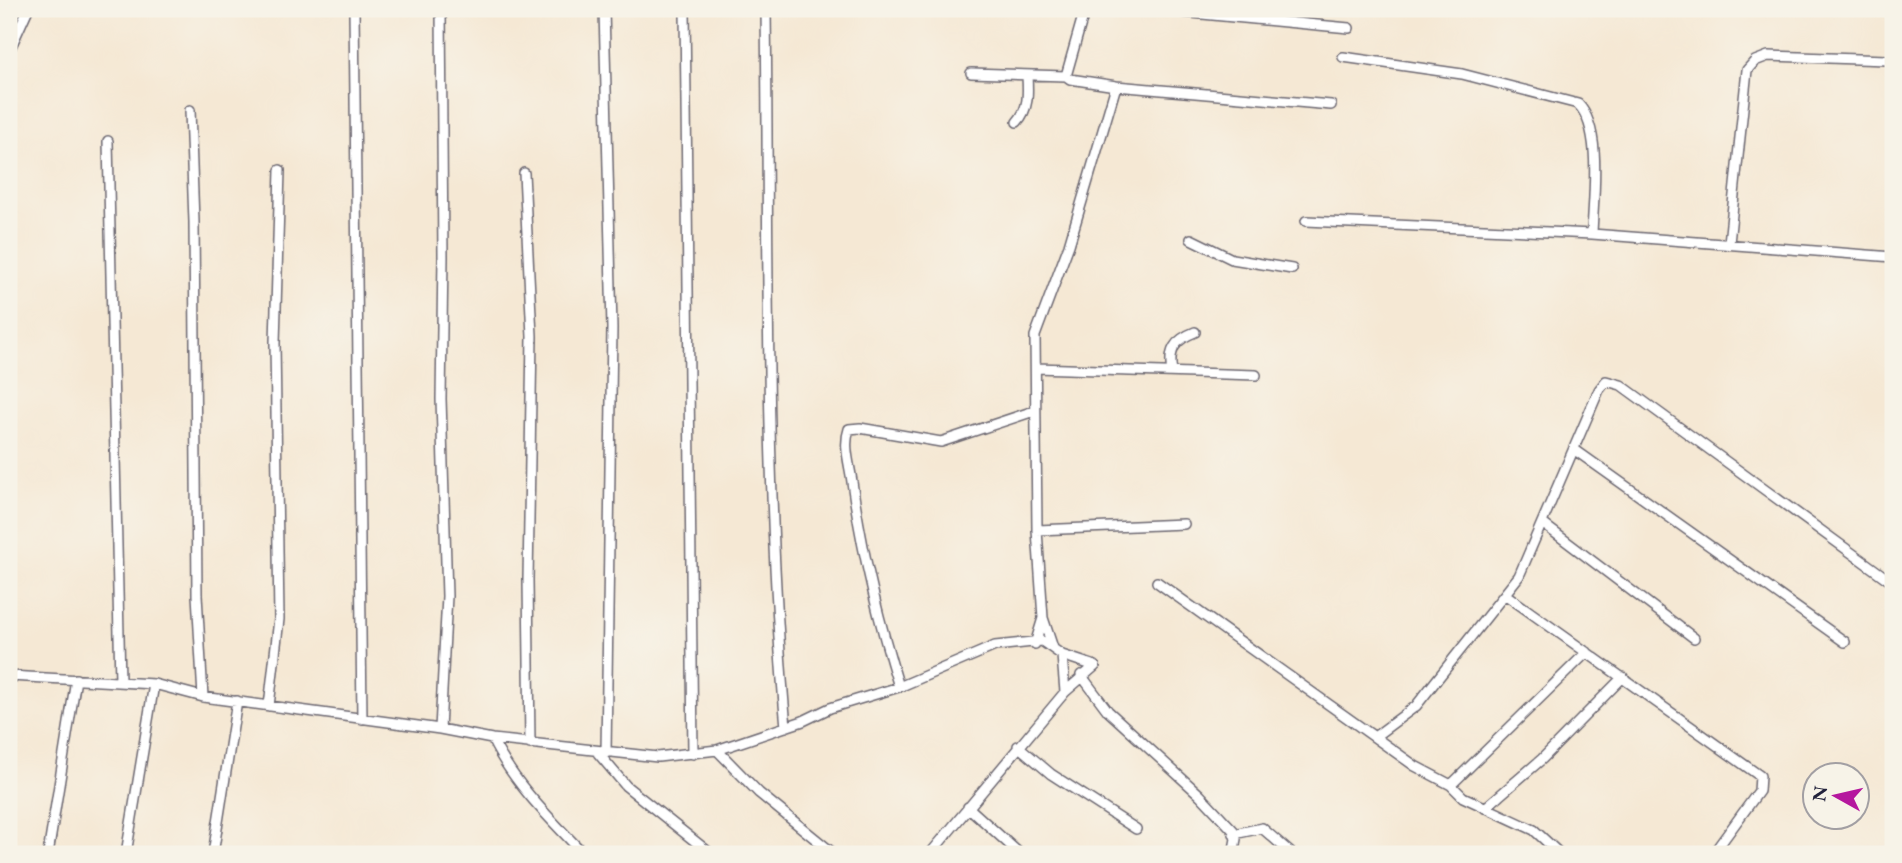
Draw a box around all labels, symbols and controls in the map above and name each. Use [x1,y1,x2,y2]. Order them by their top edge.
north arrow [1800,762,1870,832]
text: N [1806,784,1833,803]

